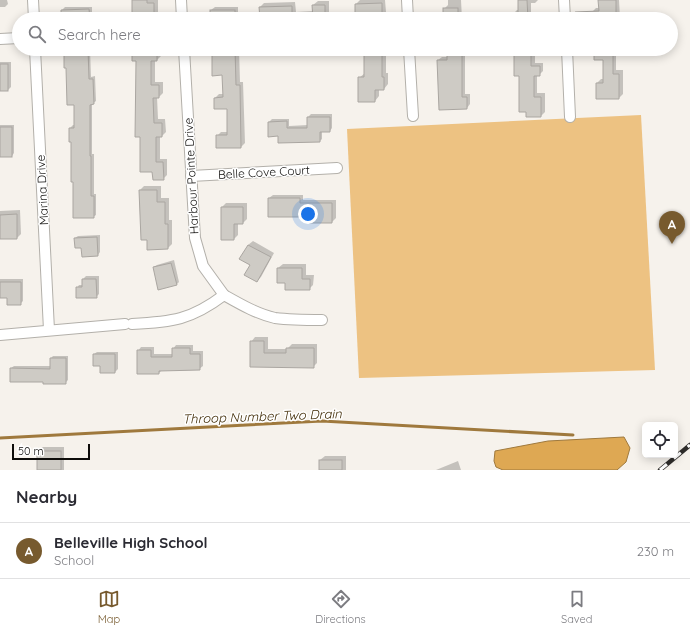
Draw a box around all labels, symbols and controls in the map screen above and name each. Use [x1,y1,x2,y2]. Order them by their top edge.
search box [12,12,678,56]
icon: search [26,23,48,45]
text: Search here [58,25,141,44]
street label: Harbour Pointe Drive [180,117,202,235]
street label: Marina Drive [33,154,51,226]
street label: Belle Cove Court [218,162,310,182]
your location [298,204,318,224]
pin: A [659,211,685,244]
water label: Throop Number Two Drain [182,405,342,427]
map controls [642,422,678,458]
button: locate [642,422,678,458]
scale bar [12,442,90,461]
text: 50 m [18,444,44,458]
text: Nearby [16,486,77,507]
text: Belleville High School [54,533,208,552]
text: A [25,543,33,559]
text: 230 m [637,543,674,559]
text: School [54,552,94,568]
tab: Map [98,588,120,626]
tab: Directions [315,588,366,626]
tab: Saved [561,588,592,626]

